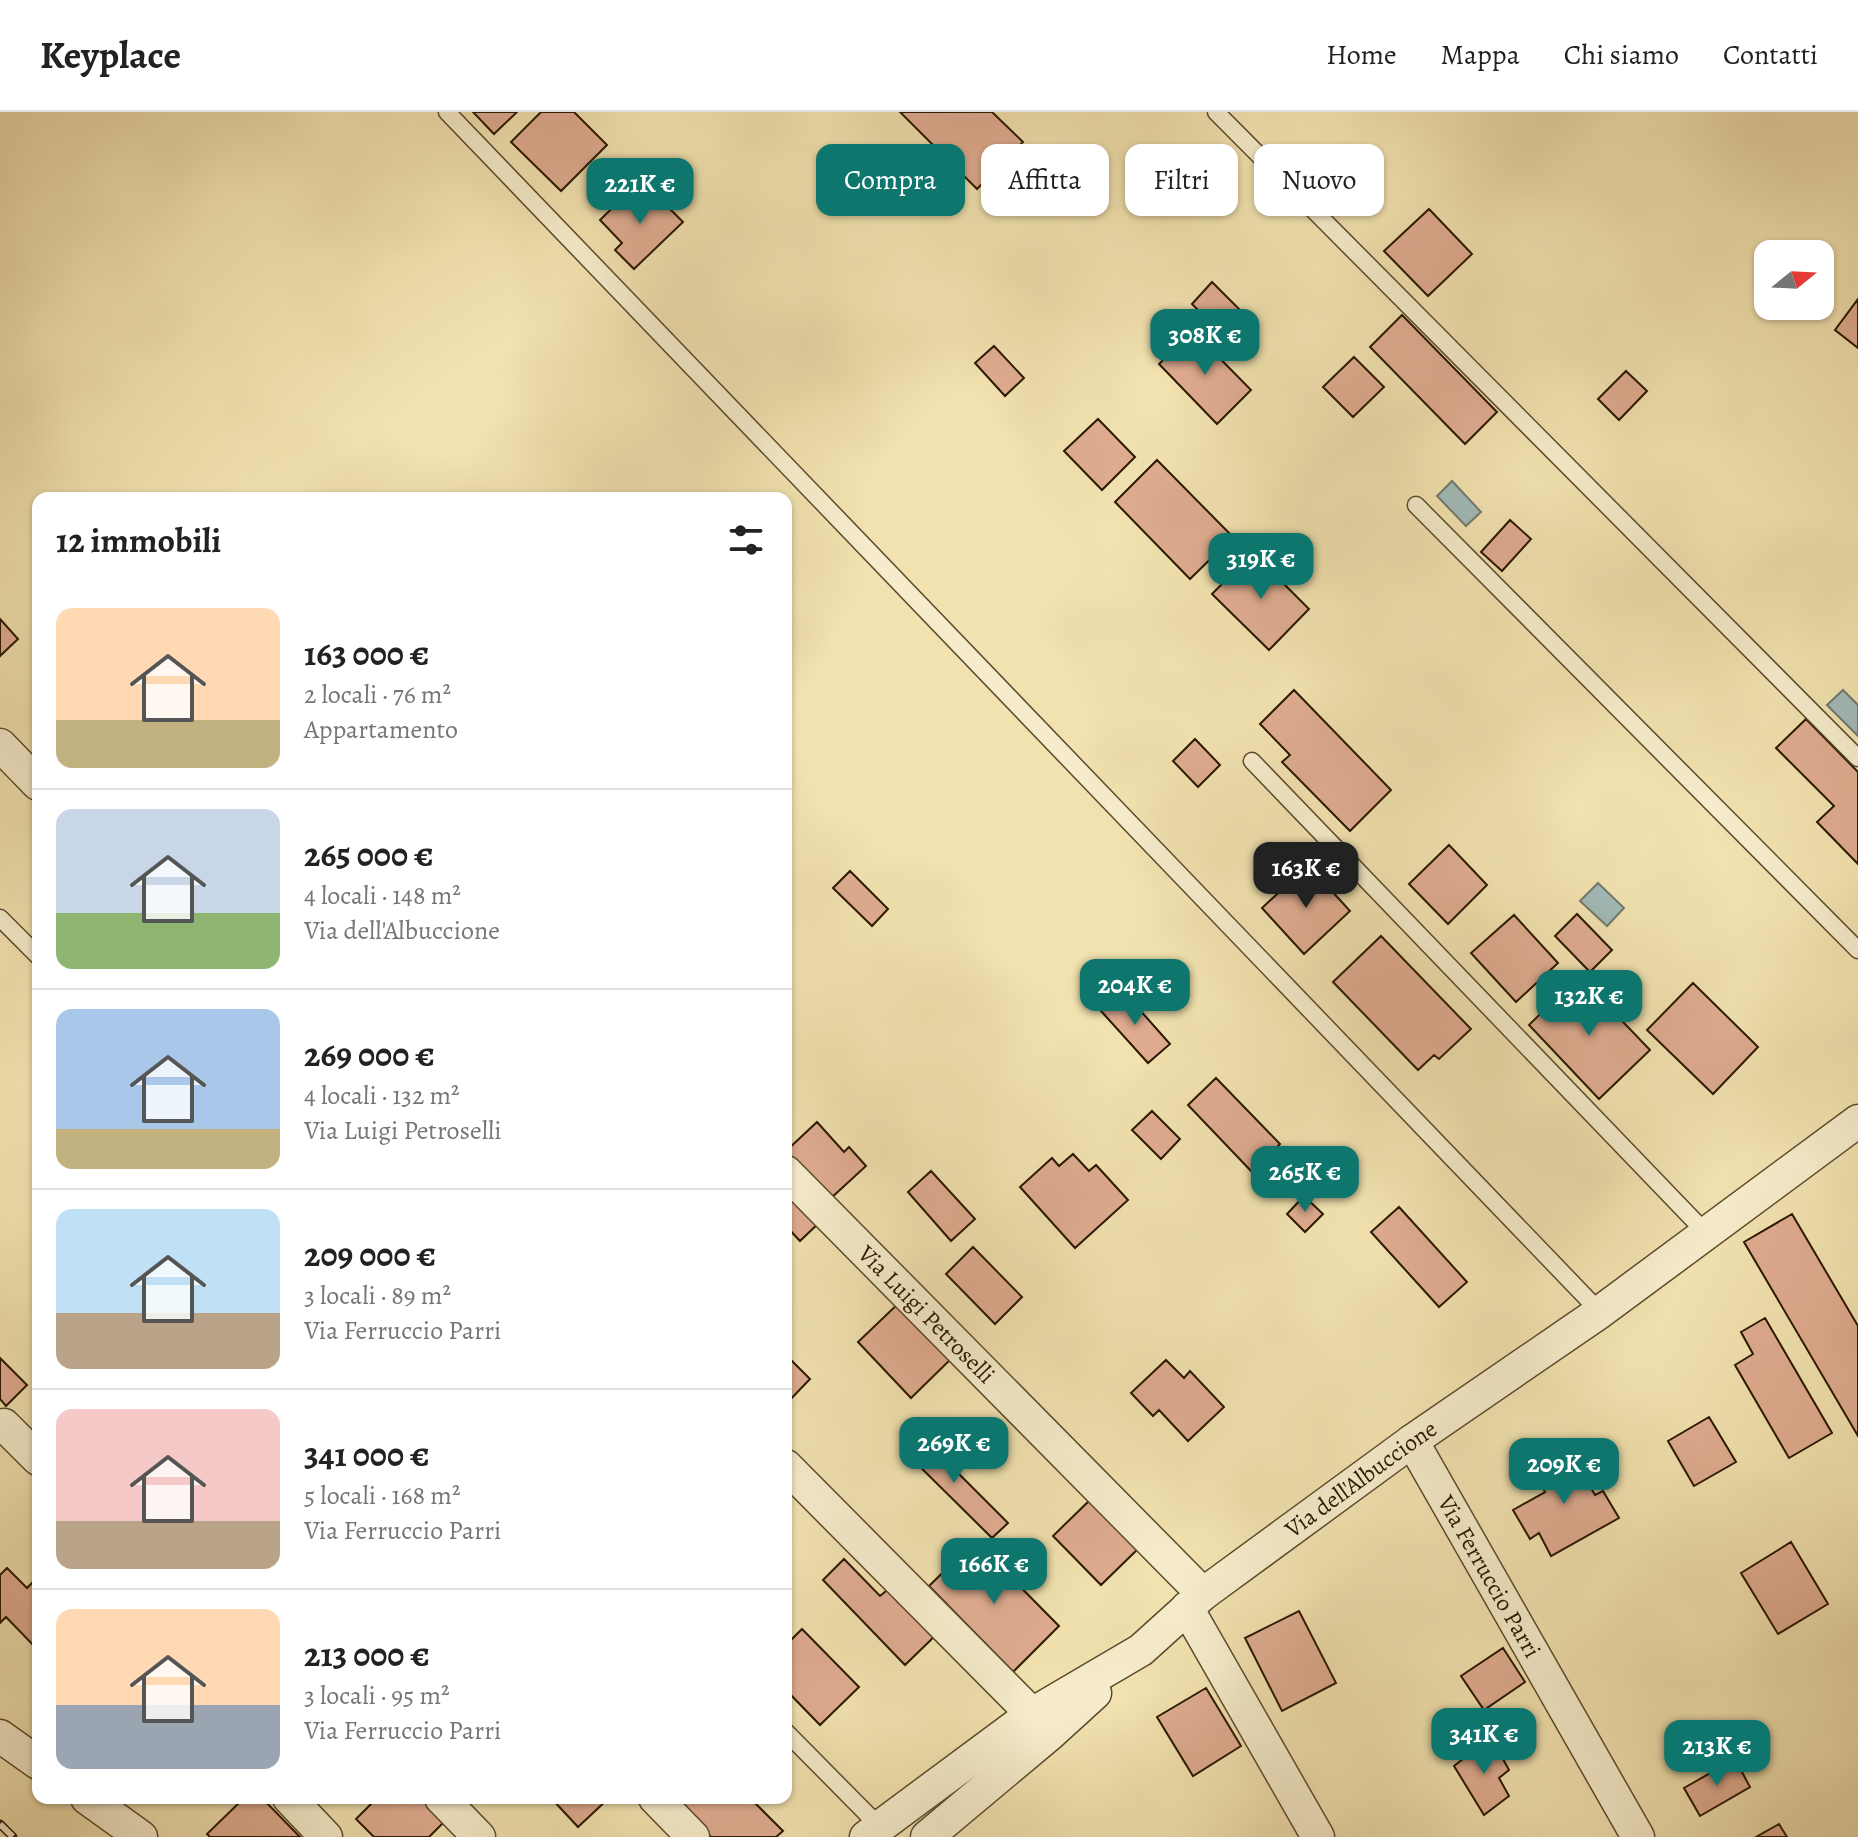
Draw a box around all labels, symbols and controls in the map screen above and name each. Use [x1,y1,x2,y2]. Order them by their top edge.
text: Keyplace [40,29,181,81]
text: Home [1326,36,1397,74]
text: Mappa [1441,36,1520,74]
text: Chi siamo [1564,36,1679,74]
text: Contatti [1723,36,1818,74]
chip: Compra [816,144,965,216]
chip: Affitta [981,144,1109,216]
chip: Filtri [1125,144,1238,216]
chip: Nuovo [1254,144,1384,216]
pin: 221K € [575,158,705,226]
text: 221K € [605,166,675,201]
north arrow [1754,240,1834,320]
map controls [1754,240,1834,320]
pin: 308K € [1140,309,1270,377]
text: 308K € [1168,317,1242,352]
text: 12 immobili [56,517,221,564]
icon: filters [724,518,768,562]
pin: 319K € [1196,533,1326,601]
text: 319K € [1226,541,1296,576]
text: 163 000 € [304,630,429,677]
icon: home [120,640,216,736]
text: 2 locali · 76 m² [304,677,451,712]
text: Appartamento [304,712,458,747]
text: 265 000 € [304,831,433,878]
icon: home [120,841,216,937]
pin: 163K € [1241,842,1371,910]
text: 163K € [1271,850,1341,885]
text: 4 locali · 148 m² [304,878,461,913]
text: Via dell'Albuccione [304,913,500,948]
pin: 204K € [1070,959,1200,1027]
text: 204K € [1098,967,1172,1002]
pin: 132K € [1524,970,1654,1038]
text: 132K € [1554,978,1624,1013]
text: 269 000 € [304,1031,435,1078]
icon: home [120,1041,216,1137]
text: 4 locali · 132 m² [304,1078,460,1113]
text: Via Luigi Petroselli [304,1113,502,1148]
pin: 265K € [1240,1146,1370,1214]
text: 265K € [1269,1154,1341,1189]
text: 209 000 € [304,1231,436,1278]
street label: Via Luigi Petroselli [850,1237,1002,1390]
icon: home [120,1241,216,1337]
text: 3 locali · 89 m² [304,1278,451,1313]
text: Via Ferruccio Parri [304,1313,501,1348]
street label: Via dell'Albuccione [1277,1413,1443,1545]
pin: 269K € [889,1417,1019,1485]
text: 269K € [917,1425,991,1460]
text: 341 000 € [304,1431,429,1478]
pin: 209K € [1499,1438,1629,1506]
icon: home [120,1441,216,1537]
text: 209K € [1527,1446,1601,1481]
text: 5 locali · 168 m² [304,1478,460,1513]
street label: Via Ferruccio Parri [1430,1488,1548,1664]
text: Via Ferruccio Parri [304,1513,501,1548]
pin: 166K € [929,1538,1059,1606]
text: 166K € [959,1546,1029,1581]
text: 213 000 € [304,1631,430,1678]
icon: home [120,1641,216,1737]
text: 3 locali · 95 m² [304,1678,450,1713]
pin: 341K € [1419,1708,1549,1776]
text: Via Ferruccio Parri [304,1713,501,1748]
text: 341K € [1449,1716,1519,1751]
pin: 213K € [1652,1720,1782,1788]
text: 213K € [1682,1728,1752,1763]

